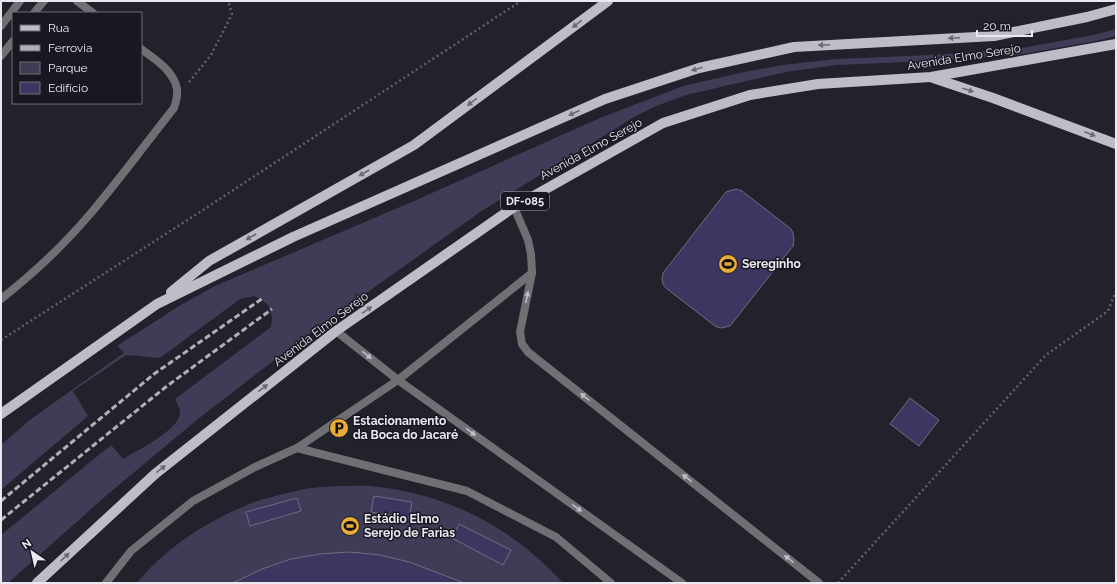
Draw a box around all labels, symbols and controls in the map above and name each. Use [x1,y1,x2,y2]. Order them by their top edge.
legend [12,12,142,104]
scale bar [977,12,1032,38]
text: 20 m [983,19,1011,33]
one-way arrow [571,20,582,28]
text: Rua [48,21,69,35]
one-way arrow [947,35,960,41]
text: Ferrovia [48,41,92,55]
street label: Avenida Elmo Serejo [906,41,1022,73]
one-way arrow [818,42,830,49]
text: Parque [48,61,88,75]
one-way arrow [690,66,702,72]
text: Edifício [48,81,88,95]
one-way arrow [963,87,975,93]
one-way arrow [467,98,478,106]
one-way arrow [568,110,580,116]
street label: Avenida Elmo Serejo [537,115,645,183]
one-way arrow [1085,132,1097,138]
one-way arrow [358,170,370,177]
road number: DF-085 [501,192,549,210]
one-way arrow [245,234,257,241]
sports icon: Sereginho [717,253,739,275]
place label: Sereginho [742,257,801,271]
street label: Avenida Elmo Serejo [271,289,371,369]
one-way arrow [524,291,530,303]
one-way arrow [362,306,372,314]
one-way arrow [361,351,372,360]
one-way arrow [258,384,269,393]
one-way arrow [580,393,591,401]
place label: Estacionamento da Boca do Jacaré [353,414,458,442]
parking icon: Estacionamento da Boca do Jacaré [328,417,350,439]
one-way arrow [466,428,477,436]
one-way arrow [156,465,167,473]
one-way arrow [681,473,692,482]
one-way arrow [572,504,582,512]
place label: Estádio Elmo Serejo de Farias [364,512,455,540]
sports icon: Estádio Elmo Serejo de Farias [339,515,361,537]
north arrow [12,532,52,572]
text: N [20,536,34,552]
one-way arrow [60,552,71,561]
one-way arrow [783,554,794,563]

